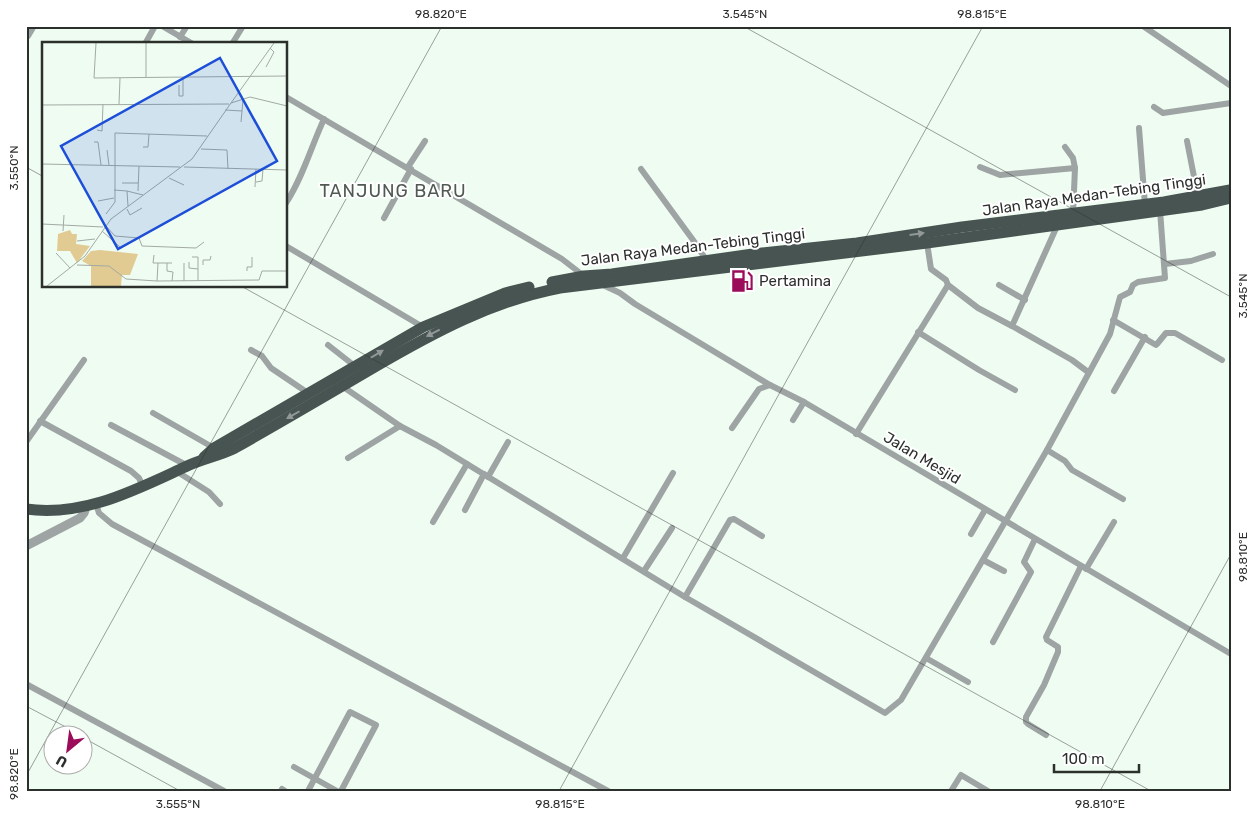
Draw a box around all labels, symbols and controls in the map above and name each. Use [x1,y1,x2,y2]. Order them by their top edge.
text: 98.820°E [415,7,467,21]
text: 3.545°N [723,7,767,21]
text: 98.815°E [957,7,1007,21]
inset map [42,42,288,288]
text: 3.550°N [7,145,21,191]
street label: Jalan Raya Medan-Tebing Tinggi [981,170,1207,220]
district label: TANJUNG BARU [319,180,467,202]
street label: Jalan Raya Medan-Tebing Tinggi [580,224,806,270]
one-way arrow [909,230,925,238]
fuel station icon: Pertamina [729,268,755,294]
place label: Pertamina [759,272,831,290]
text: 3.545°N [1236,274,1250,318]
one-way arrow [426,329,441,337]
one-way arrow [371,349,384,358]
one-way arrow [286,410,299,419]
street label: Jalan Mesjid [880,428,964,488]
text: 98.810°E [1236,532,1250,582]
north arrow [42,724,92,774]
scale bar [1054,742,1140,774]
text: 98.820°E [7,748,21,800]
text: 100 m [1062,750,1104,768]
text: U [53,751,71,771]
text: 3.555°N [156,797,200,811]
text: 98.815°E [535,797,585,811]
text: 98.810°E [1075,797,1125,811]

